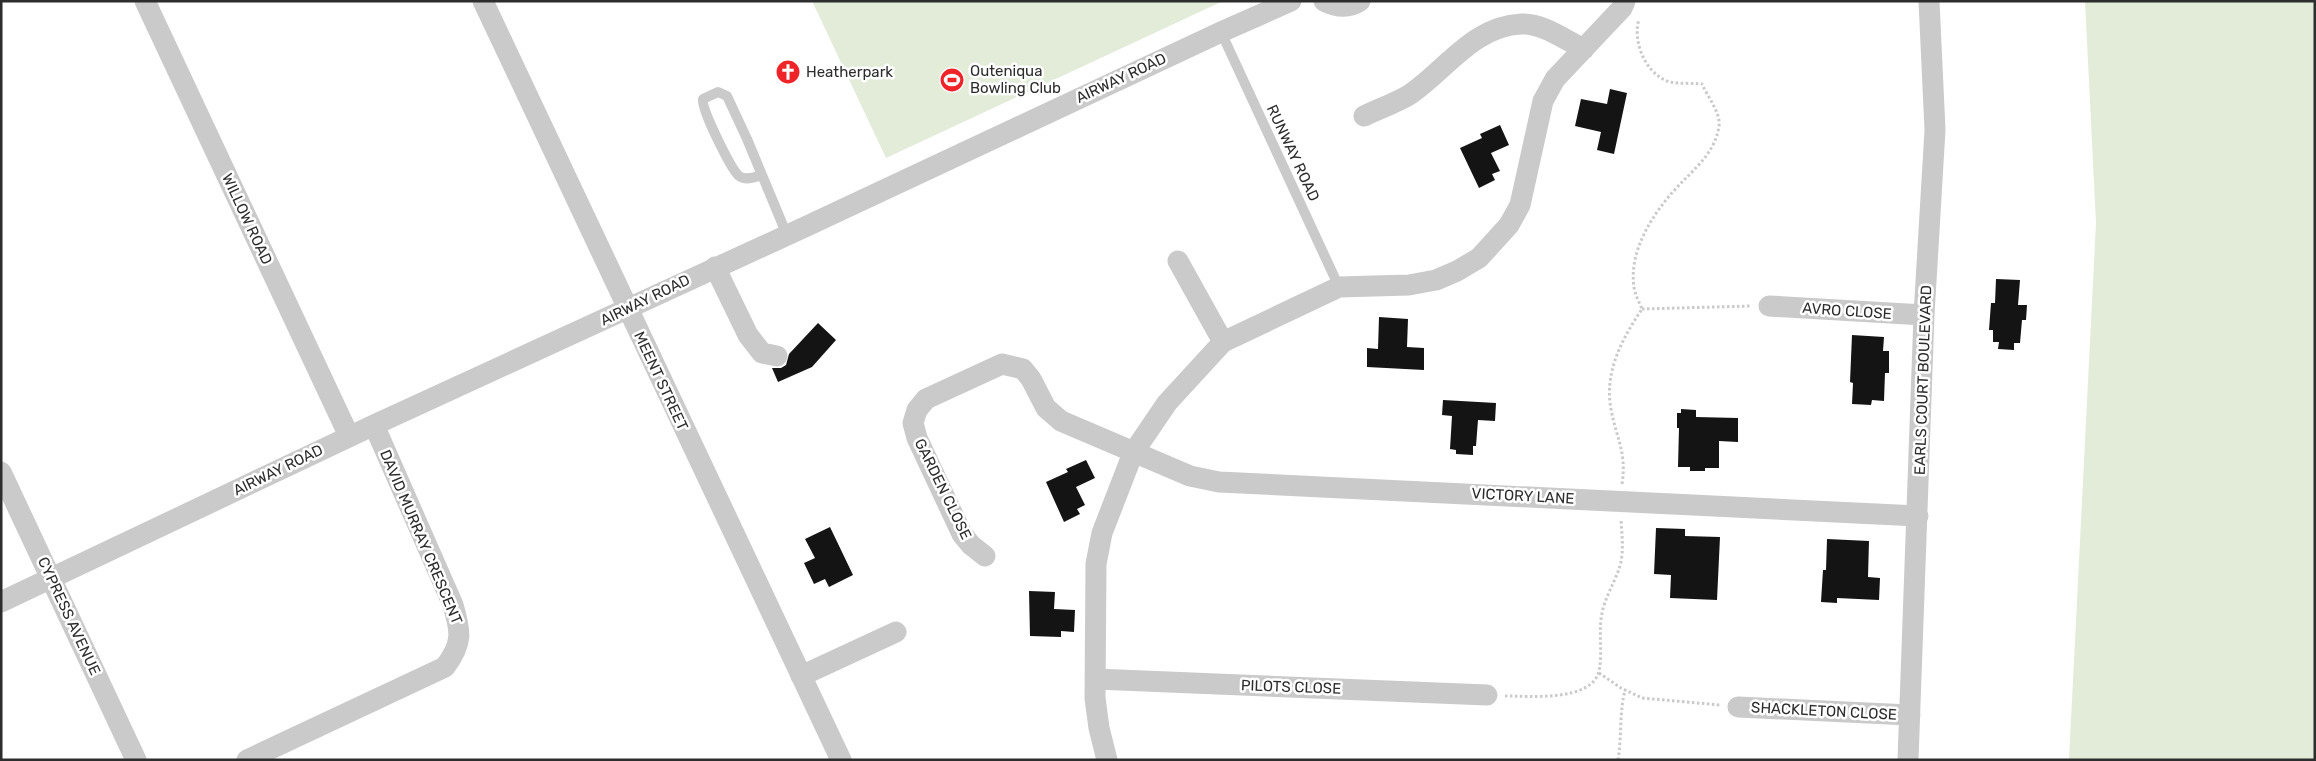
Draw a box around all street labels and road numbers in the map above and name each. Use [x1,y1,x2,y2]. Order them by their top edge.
street label: AIRWAY ROAD [1073,49,1169,107]
street label: RUNWAY ROAD [1263,102,1323,204]
street label: WILLOW ROAD [218,171,276,267]
street label: AIRWAY ROAD [597,271,693,329]
street label: EARLS COURT BOULEVARD [1911,285,1935,475]
street label: AVRO CLOSE [1802,299,1892,323]
street label: MEENT STREET [630,329,692,434]
street label: GARDEN CLOSE [911,435,975,543]
street label: AIRWAY ROAD [230,441,326,499]
street label: DAVID MURRAY CRESCENT [376,447,466,627]
street label: VICTORY LANE [1471,484,1575,508]
street label: CYPRESS AVENUE [34,554,104,678]
street label: PILOTS CLOSE [1240,676,1342,698]
street label: SHACKLETON CLOSE [1751,698,1897,724]

